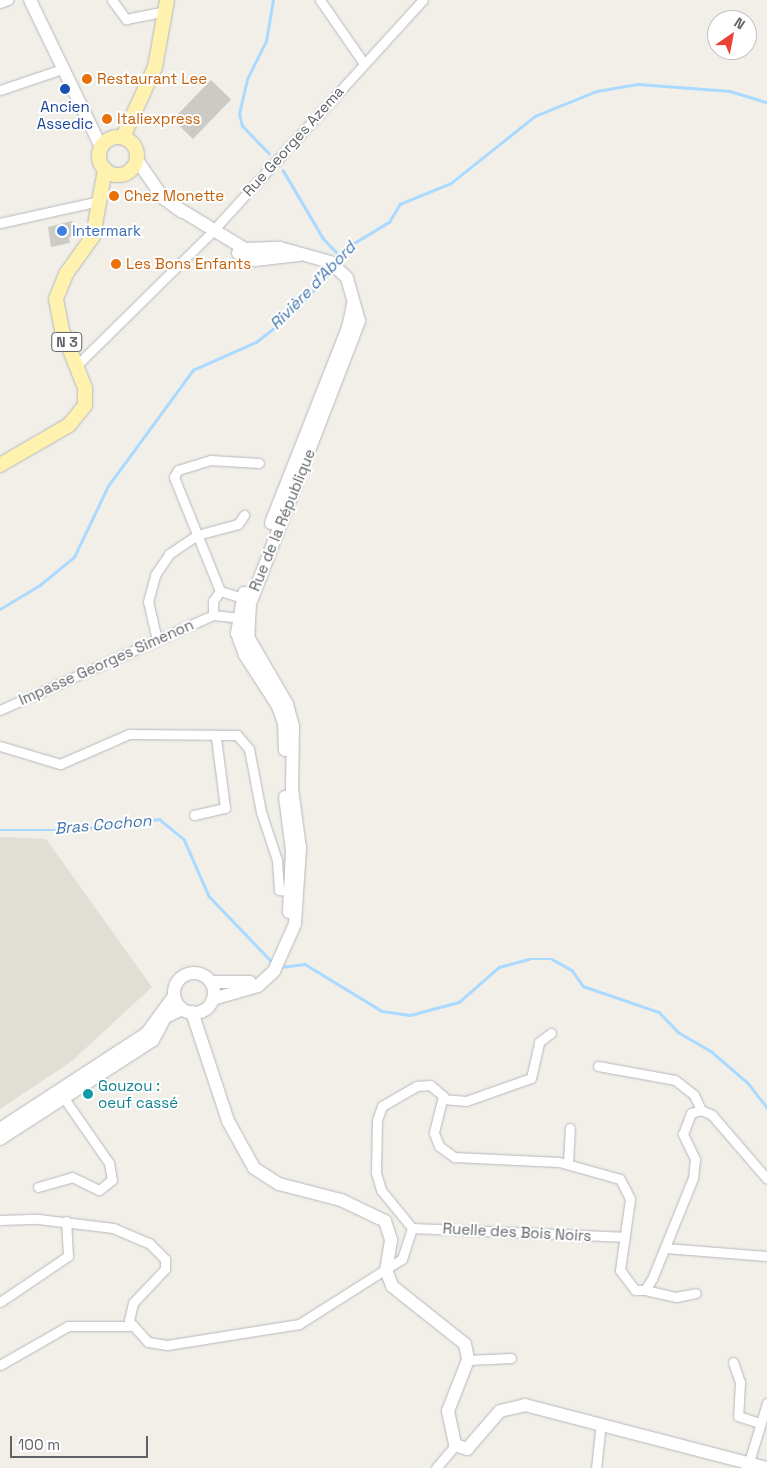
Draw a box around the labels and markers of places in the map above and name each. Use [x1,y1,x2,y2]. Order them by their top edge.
place label: Restaurant Lee [97,70,207,88]
marker: Restaurant Lee [81,73,93,85]
marker: Ancien Assedic [59,83,71,95]
place label: Ancien Assedic [37,97,93,132]
place label: Italiexpress [117,110,201,128]
marker: Italiexpress [101,113,113,125]
place label: Chez Monette [124,187,224,205]
marker: Chez Monette [108,190,120,202]
place label: Intermark [72,222,141,240]
marker: Intermark [56,225,68,237]
place label: Les Bons Enfants [126,255,251,273]
marker: Les Bons Enfants [110,258,122,270]
place label: Gouzou : oeuf cassé [98,1076,178,1111]
marker: Gouzou : oeuf cassé [82,1088,94,1100]

